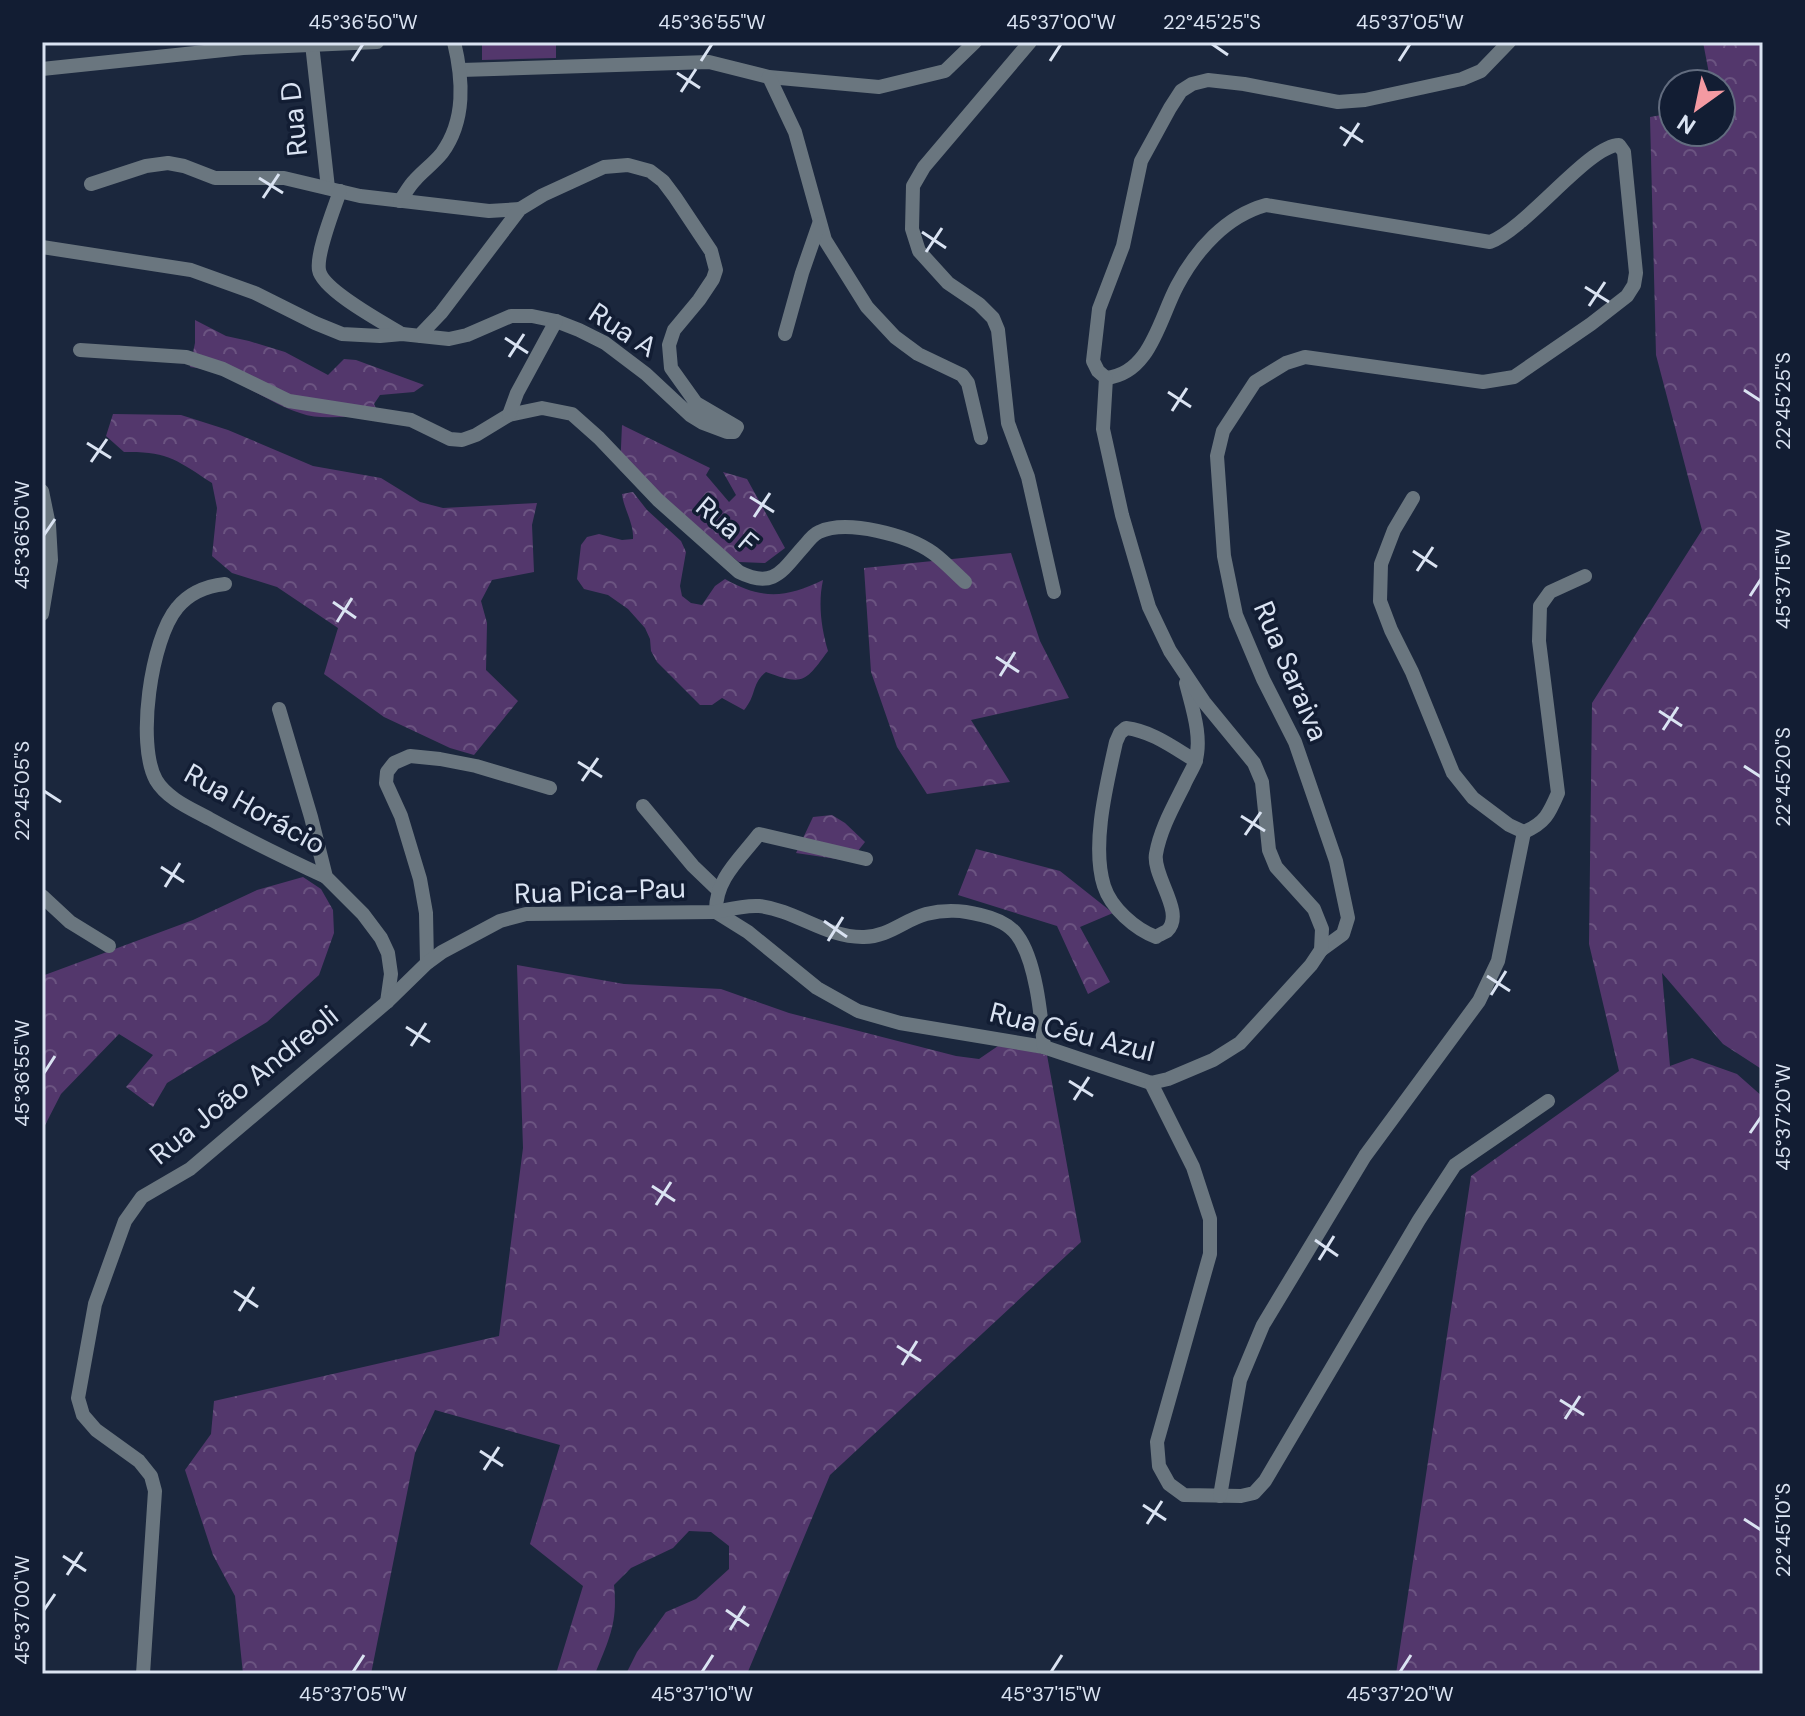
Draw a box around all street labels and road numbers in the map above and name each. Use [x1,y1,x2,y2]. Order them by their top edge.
street label: Rua D [272,80,316,158]
street label: Rua A [582,294,664,366]
street label: Rua F [688,488,766,562]
street label: Rua Saraiva [1245,595,1337,747]
street label: Rua Horácio [178,755,332,863]
street label: Rua Pica-Pau [514,870,686,912]
street label: Rua Céu Azul [986,994,1158,1070]
street label: Rua João Andreoli [142,997,346,1173]

